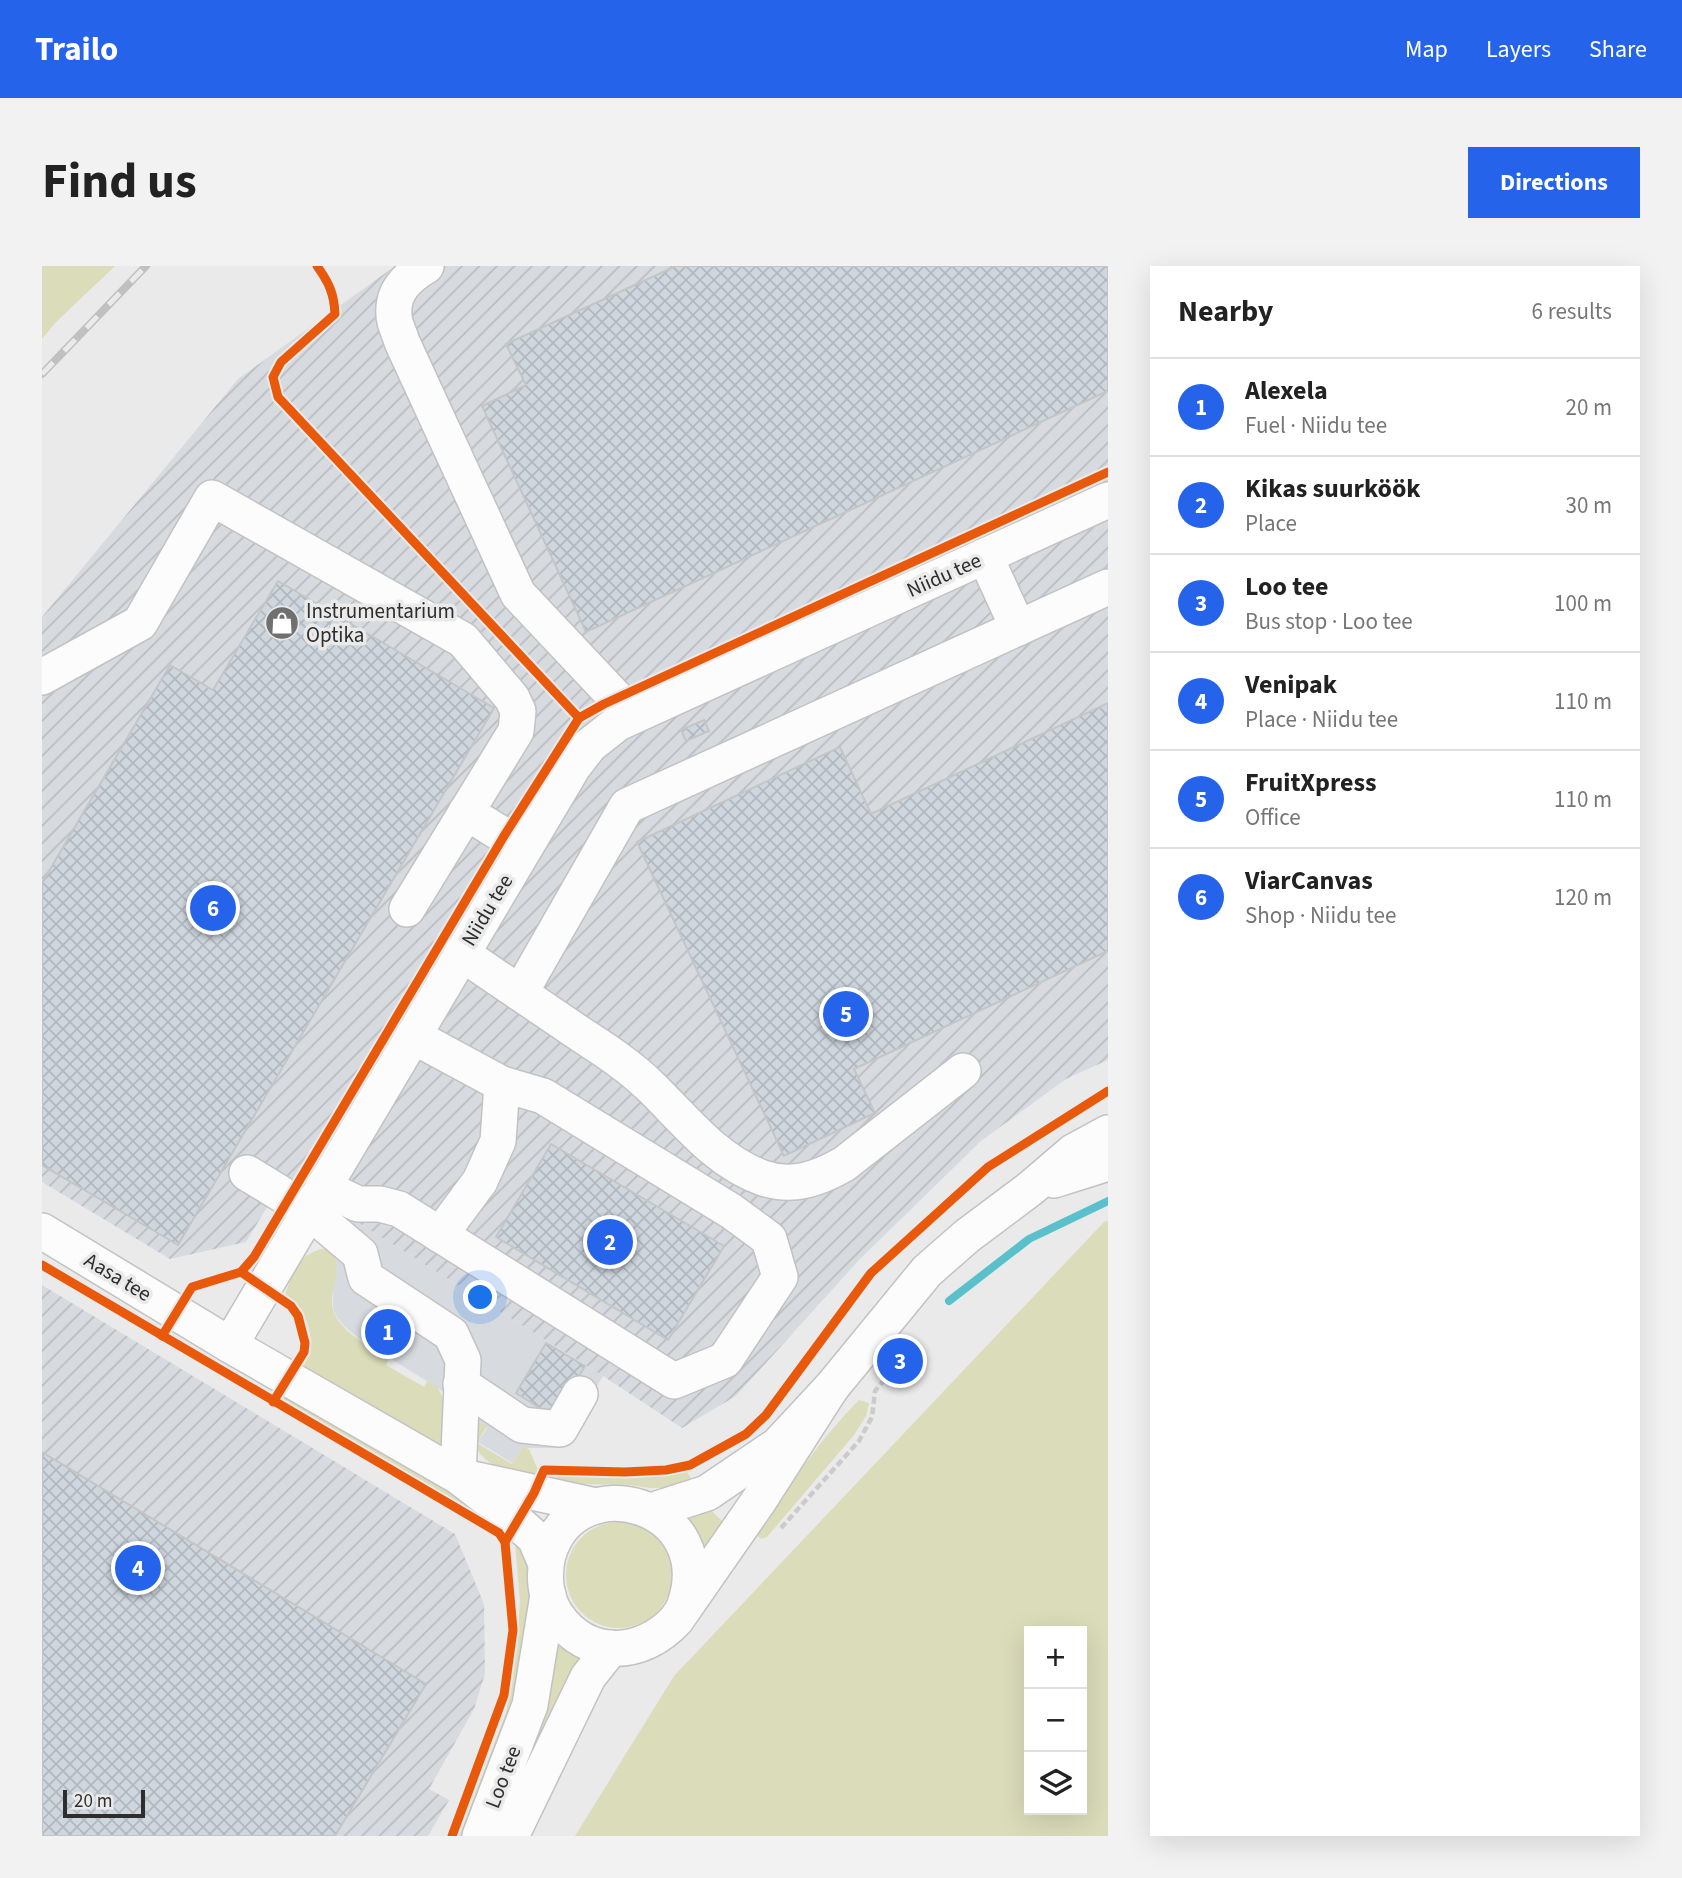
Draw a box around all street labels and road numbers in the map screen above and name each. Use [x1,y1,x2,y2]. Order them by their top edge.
street label: Niidu tee [902,545,986,605]
street label: Niidu tee [454,868,520,952]
street label: Aasa tee [79,1245,157,1309]
street label: Loo tee [477,1741,529,1813]

